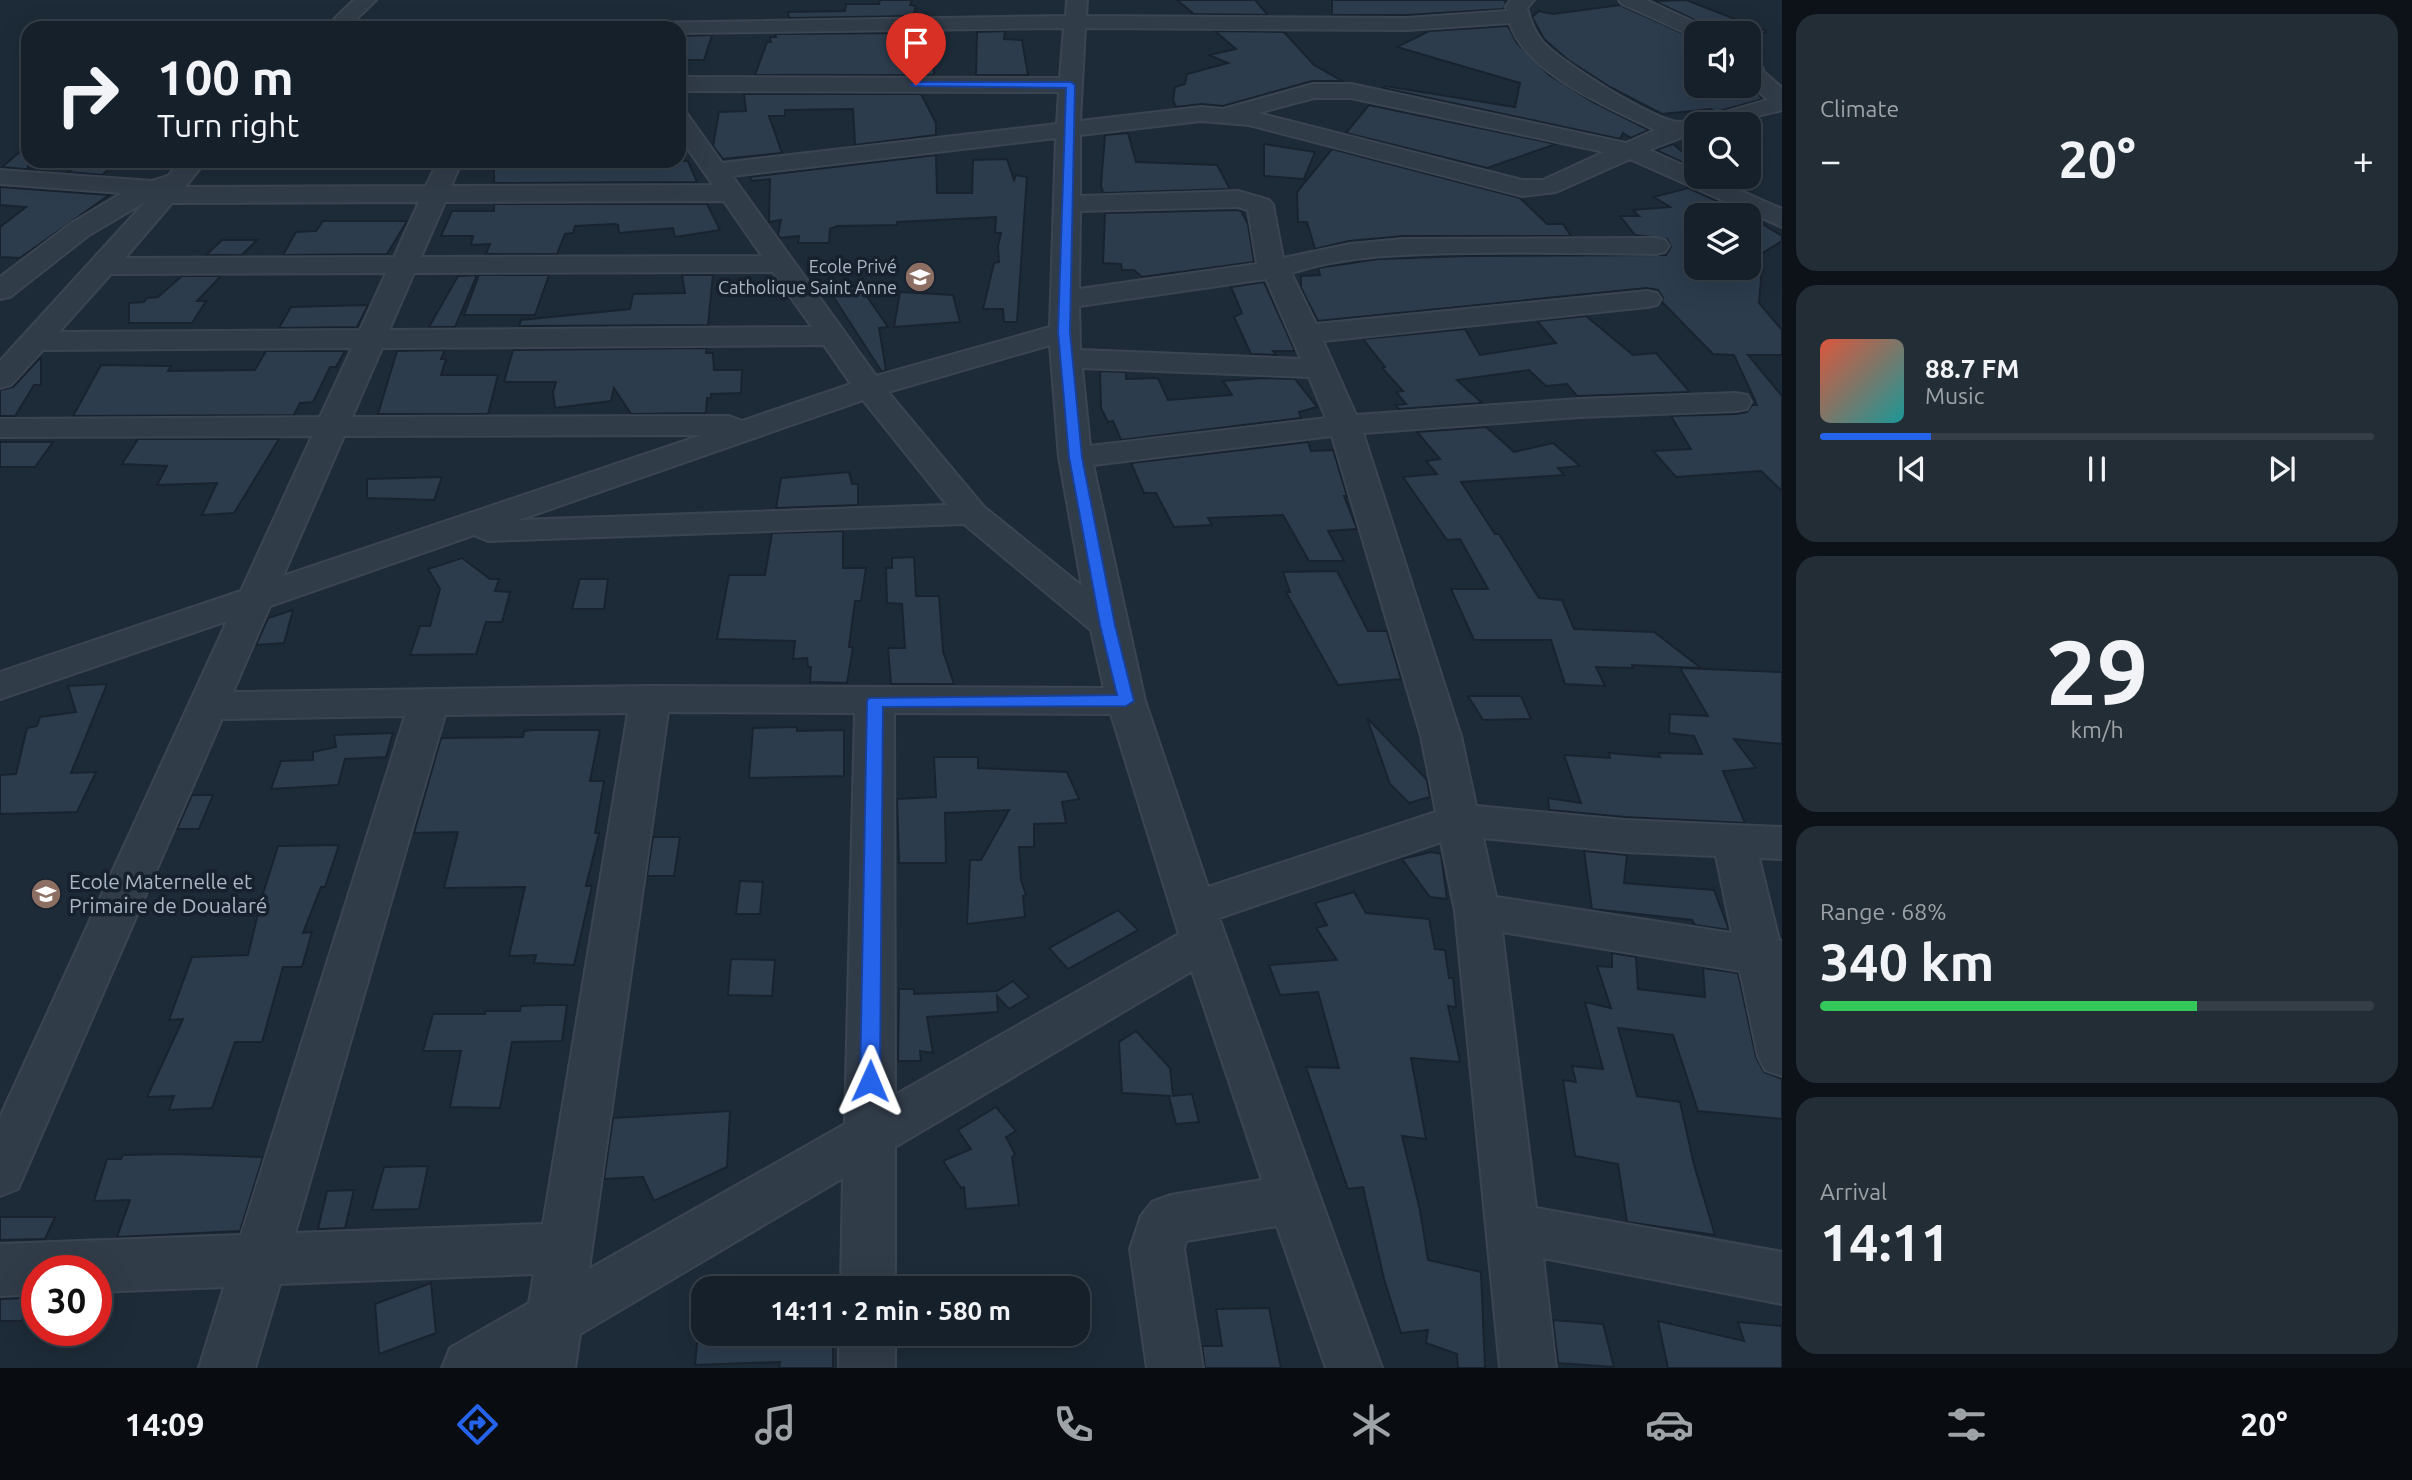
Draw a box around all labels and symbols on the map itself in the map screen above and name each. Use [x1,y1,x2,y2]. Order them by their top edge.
pin [886,13,946,85]
place label: Ecole Privé Catholique Saint Anne [718,256,897,297]
school or university icon: Ecole Privé Catholique Saint Anne [903,260,937,294]
place label: Ecole Maternelle et Primaire de Doualaré [69,869,267,917]
school or university icon: Ecole Maternelle et Primaire de Doualaré [29,877,63,911]
position arrow [833,1044,907,1118]
speed limit sign: 30 [21,1255,112,1346]

